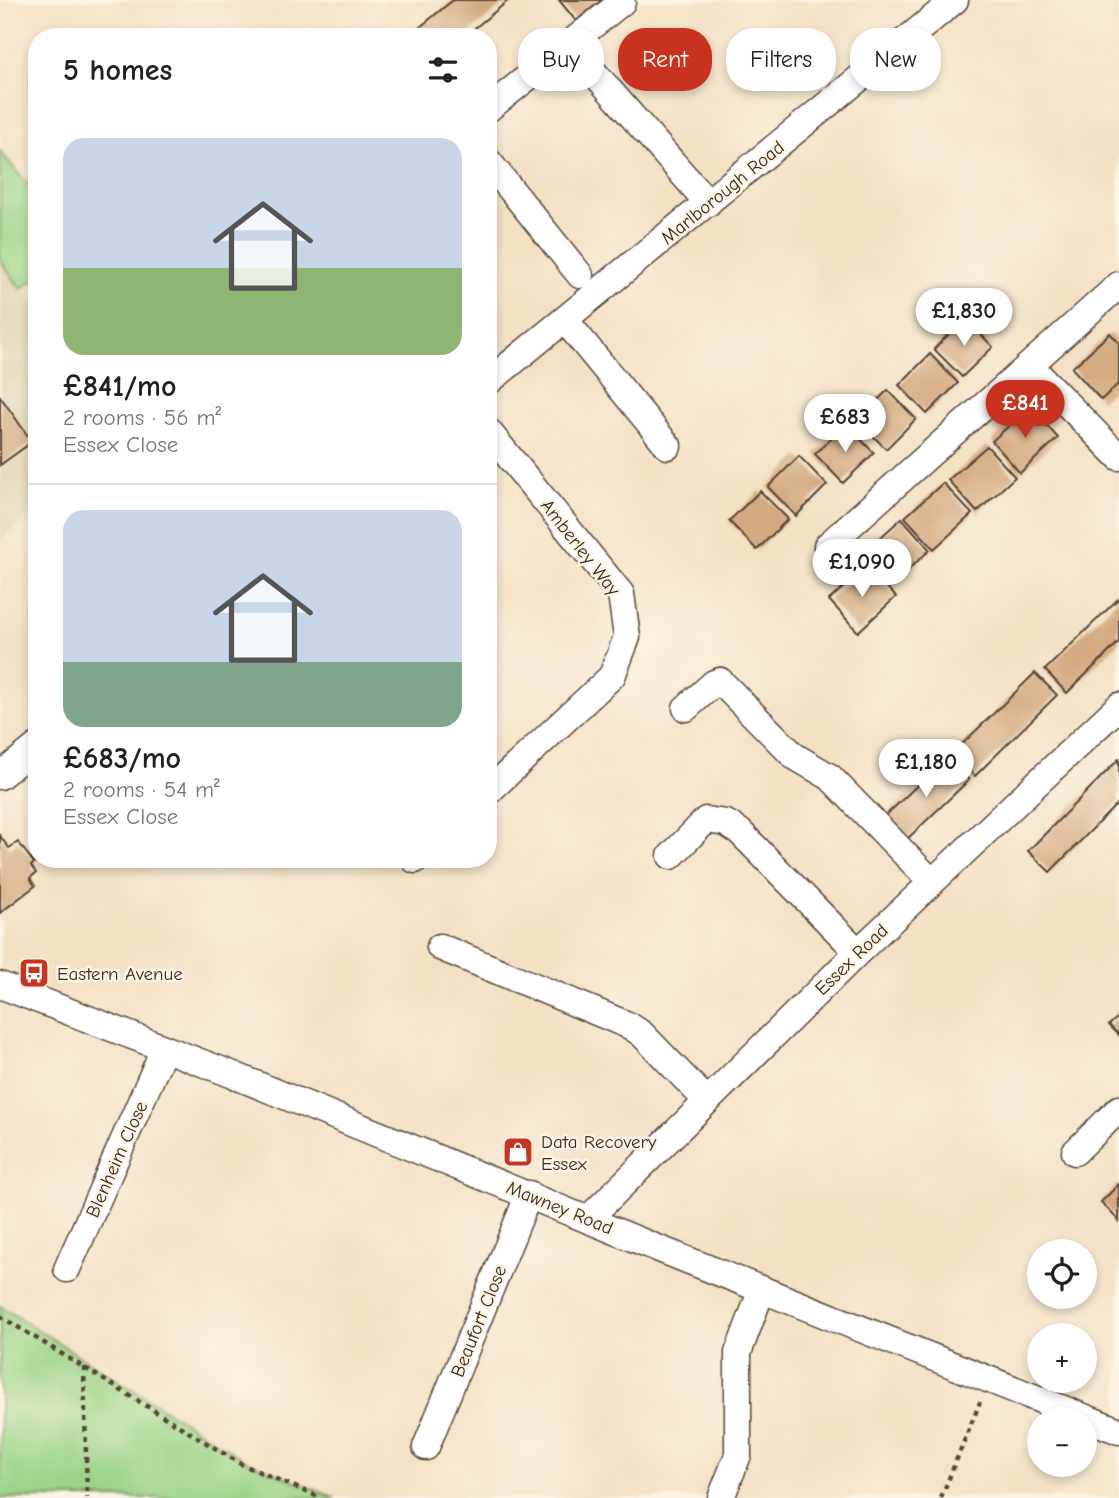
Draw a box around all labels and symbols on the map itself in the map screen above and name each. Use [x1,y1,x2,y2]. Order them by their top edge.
street label: Marlborough Road [657,136,789,249]
pin: £1,830 [907,288,1021,348]
pin: £841 [984,380,1066,440]
pin: £683 [804,394,886,454]
street label: Amberley Way [536,495,625,600]
pin: £1,090 [805,540,919,599]
pin: £1,180 [869,740,983,799]
street label: Essex Road [811,919,893,1000]
bus stop icon: Eastern Avenue [17,956,51,990]
place label: Eastern Avenue [57,963,183,985]
street label: Blenheim Close [81,1098,152,1221]
place label: Data Recovery Essex [541,1131,657,1175]
shop icon: Data Recovery Essex [501,1135,535,1169]
street label: Mawney Road [503,1177,616,1239]
street label: Beaufort Close [447,1262,511,1380]

